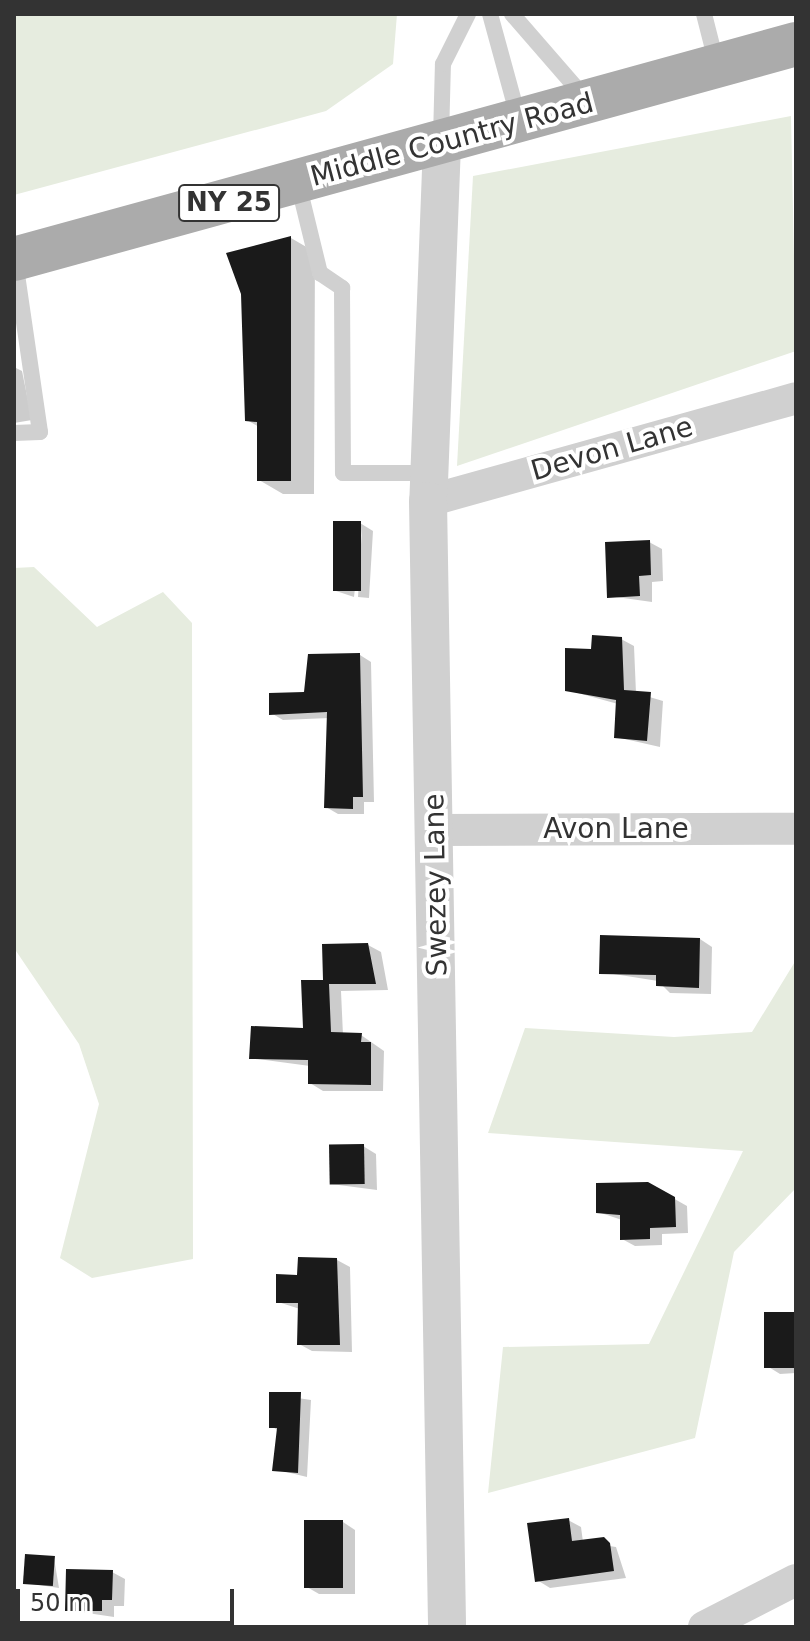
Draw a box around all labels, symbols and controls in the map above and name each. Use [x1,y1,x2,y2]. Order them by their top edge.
street label: Middle Country Road [307,86,597,194]
road number: NY 25 [177,181,281,225]
street label: Devon Lane [527,410,697,488]
street label: Swezey Lane [418,793,454,977]
street label: Avon Lane [543,812,689,846]
scale bar [20,1573,238,1623]
text: 50 m [30,1589,92,1617]

